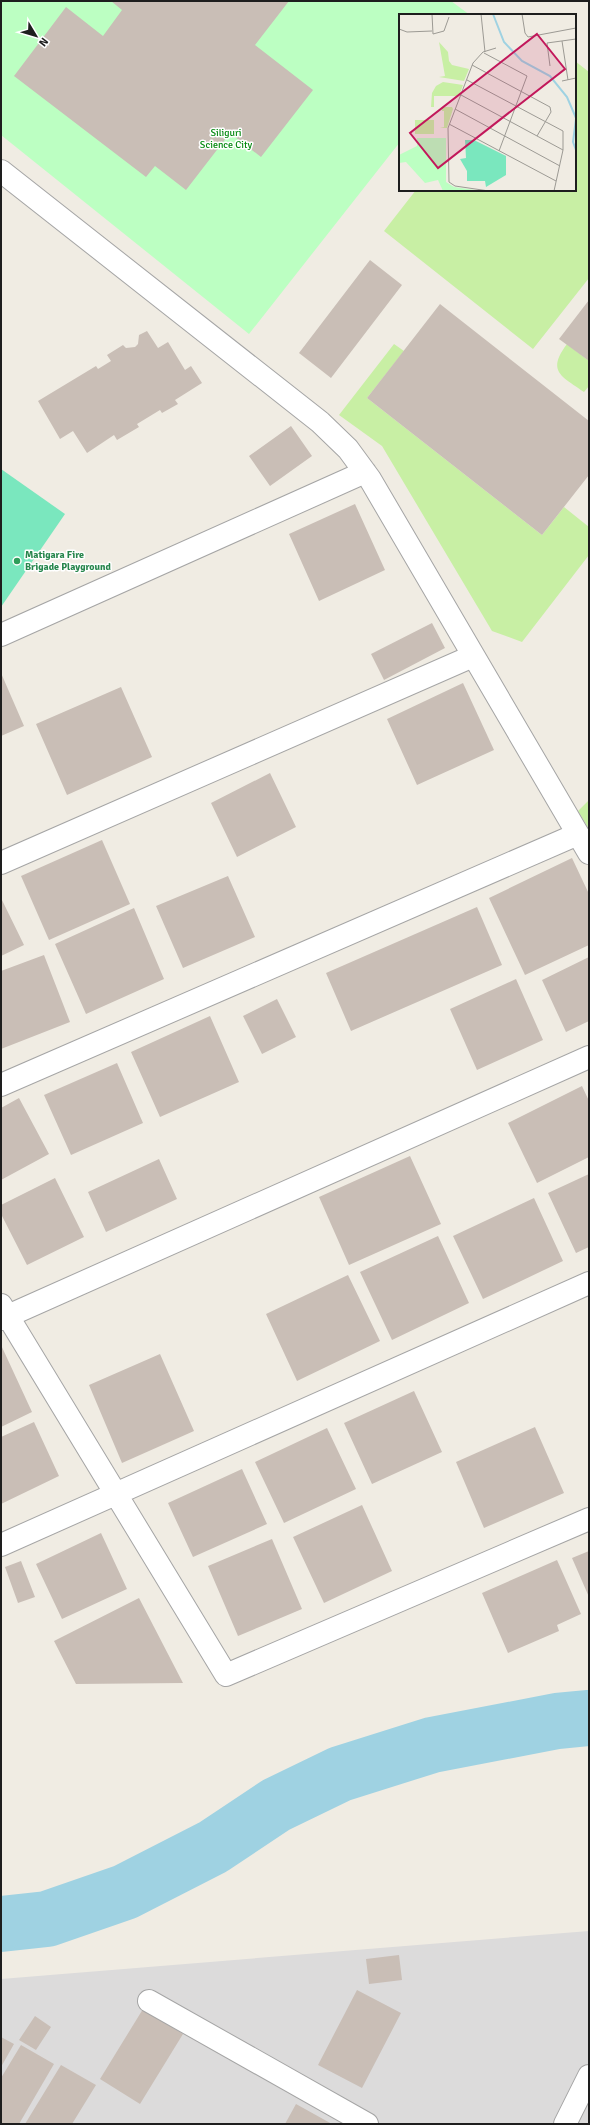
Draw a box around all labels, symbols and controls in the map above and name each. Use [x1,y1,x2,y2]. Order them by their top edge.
inset map [399,14,576,191]
north arrow [16,16,56,56]
text: N [36,35,51,49]
park label: Siliguri Science City [200,127,252,151]
place label: Matigara Fire Brigade Playground [25,549,112,573]
marker: Matigara Fire Brigade Playground [12,556,22,566]

